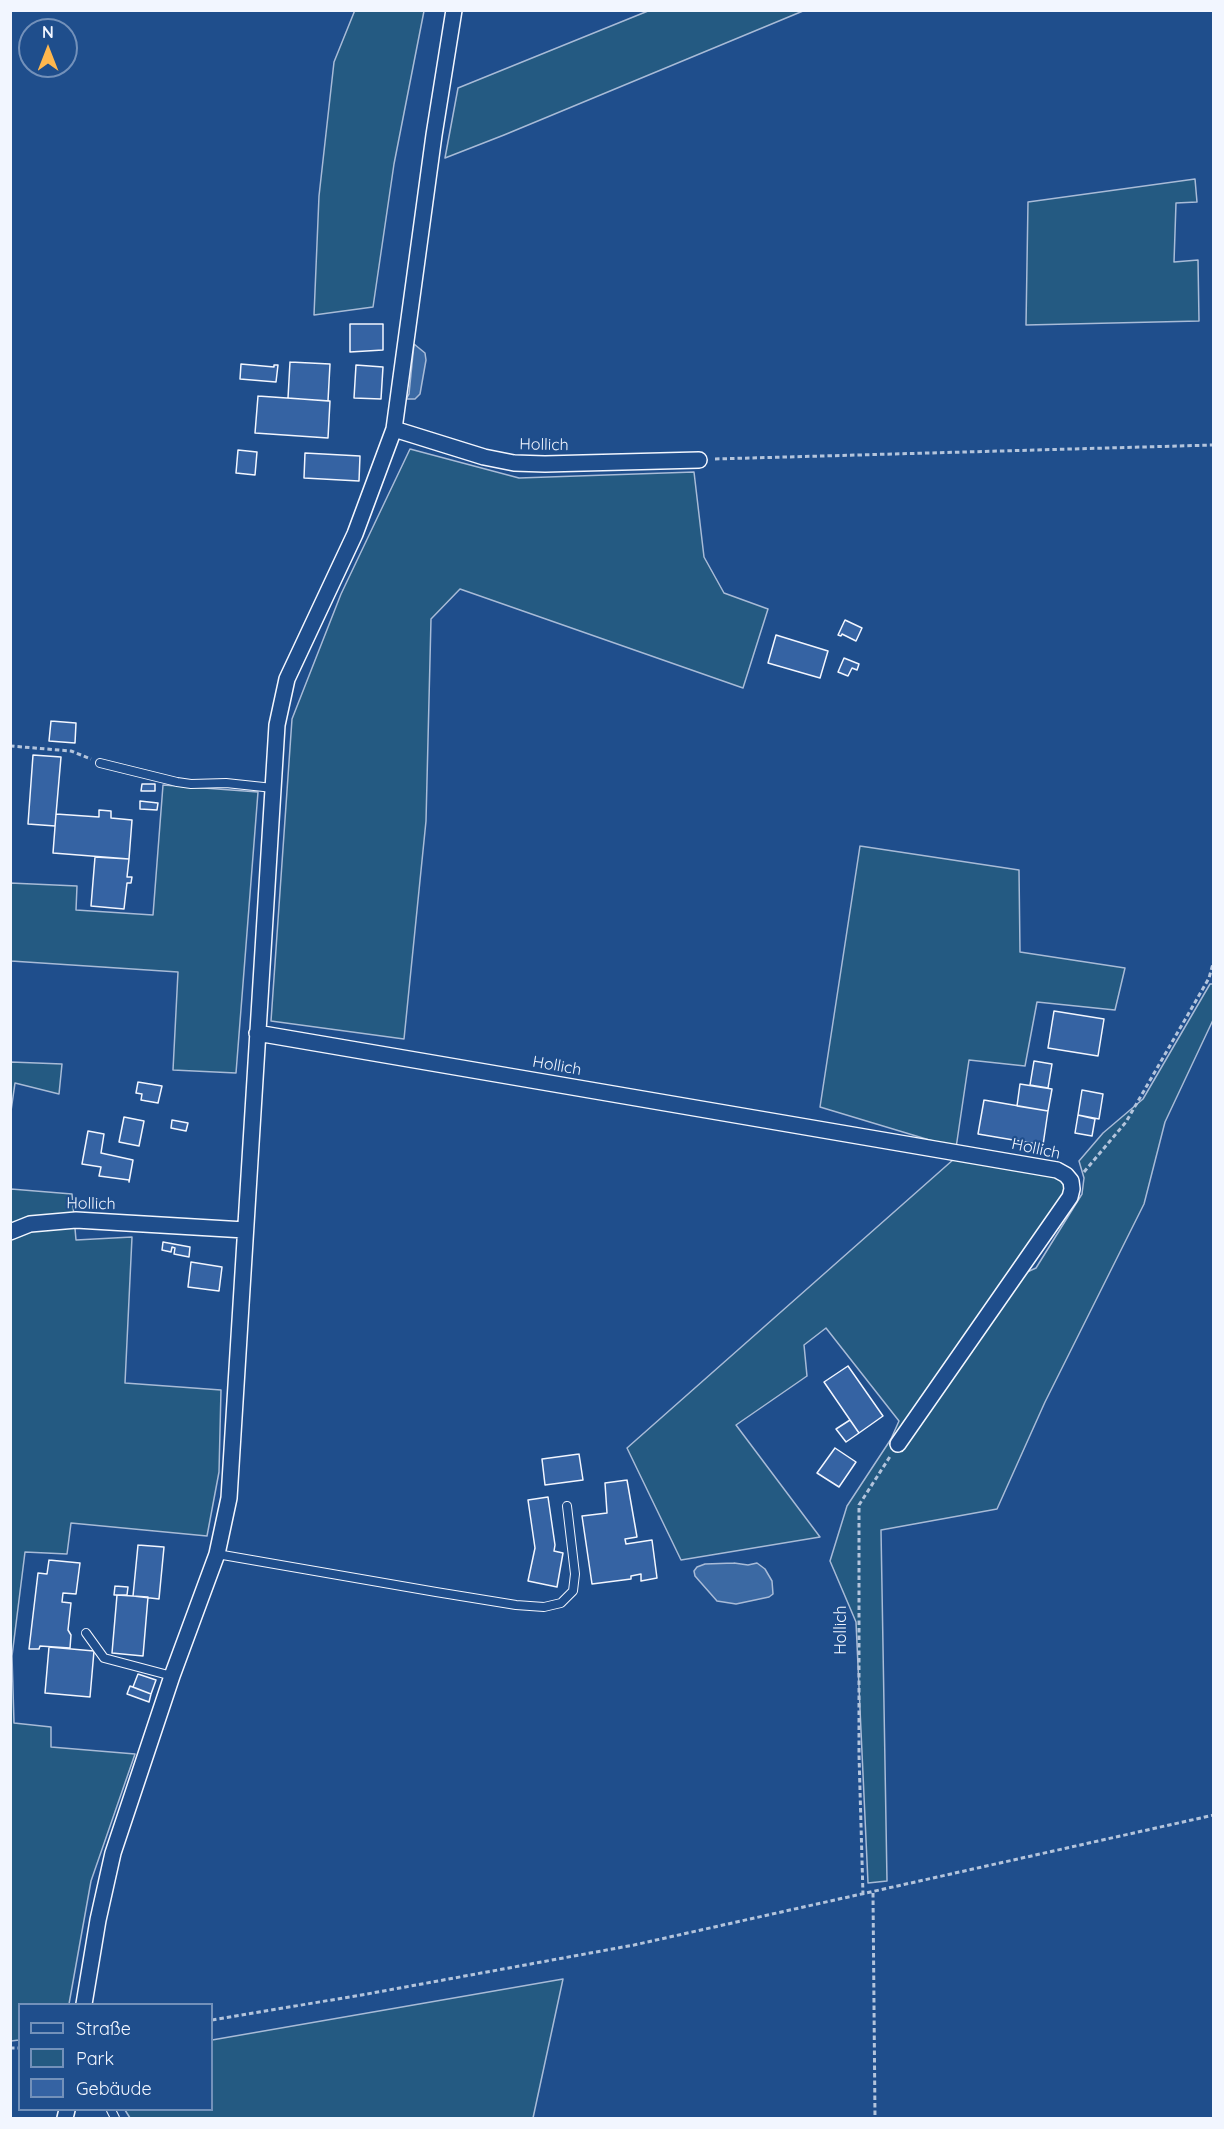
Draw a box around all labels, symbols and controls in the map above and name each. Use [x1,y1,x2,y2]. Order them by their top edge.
north arrow [18,18,78,78]
text: N [42,22,54,42]
street label: Hollich [519,435,569,455]
street label: Hollich [531,1052,583,1080]
street label: Hollich [1010,1134,1062,1164]
street label: Hollich [66,1194,116,1214]
street label: Hollich [831,1605,851,1655]
legend [18,2003,213,2111]
text: Straße [76,2017,131,2040]
text: Park [76,2047,114,2070]
text: Gebäude [76,2077,152,2100]

